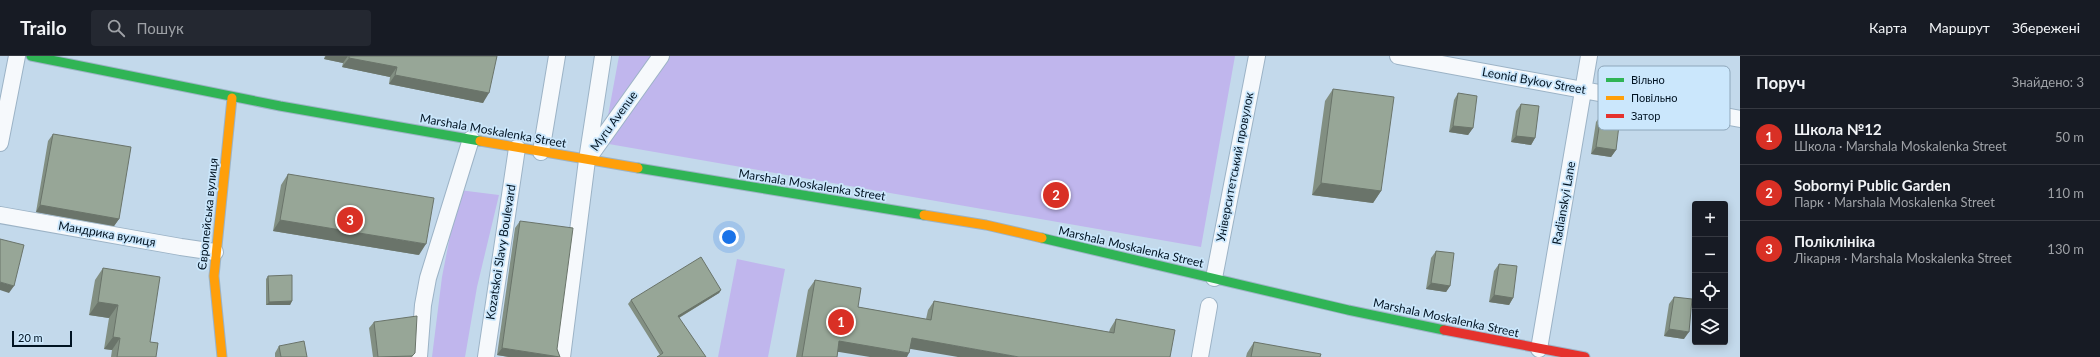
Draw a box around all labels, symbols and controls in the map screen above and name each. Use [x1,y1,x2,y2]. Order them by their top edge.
search box [91,10,371,46]
text: Trailo [20,16,67,39]
icon: search [105,17,127,39]
text: Пошук [137,19,184,37]
text: Карта [1869,19,1907,36]
text: Маршрут [1929,19,1990,36]
text: Збережені [2012,19,2080,36]
street label: Leonid Bykov Street [1481,64,1588,97]
legend [1598,66,1730,130]
text: Поруч [1756,72,1806,93]
text: Вільно [1631,73,1665,86]
text: Знайдено: 3 [2012,74,2084,90]
street label: Myru Avenue [587,88,640,154]
street label: Університетський провулок [1213,90,1257,243]
text: Повільно [1631,91,1677,104]
text: Затор [1631,109,1660,122]
street label: Marshala Moskalenka Street [419,110,568,151]
text: Школа №12 [1794,120,1882,138]
text: 1 [1765,129,1773,145]
text: 50 m [2055,129,2084,145]
text: Школа · Marshala Moskalenka Street [1794,138,2007,154]
street label: Європейська вулиця [194,157,221,271]
street label: Radianskyi Lane [1549,160,1578,246]
street label: Marshala Moskalenka Street [738,165,887,204]
text: Sobornyi Public Garden [1794,176,1951,194]
pin: 2 [1043,180,1069,210]
street label: Kozatskoi Slavy Boulevard [482,183,519,321]
text: 2 [1765,185,1773,201]
text: 110 m [2047,185,2084,201]
text: Парк · Marshala Moskalenka Street [1794,194,1995,210]
map controls [1692,201,1728,345]
button: + [1692,201,1728,237]
pin: 3 [337,205,363,235]
street label: Мандрика вулиця [57,218,157,249]
street label: Marshala Moskalenka Street [1057,222,1206,271]
your location [719,227,739,247]
text: Поліклініка [1794,232,1875,250]
button: − [1692,237,1728,273]
text: 3 [1765,241,1773,257]
text: 130 m [2047,241,2084,257]
text: Лікарня · Marshala Moskalenka Street [1794,250,2012,266]
button: locate [1692,273,1728,309]
street label: Marshala Moskalenka Street [1372,295,1521,340]
pin: 1 [828,307,854,337]
button: layers [1692,309,1728,345]
scale bar [12,329,72,348]
text: 20 m [18,331,43,344]

